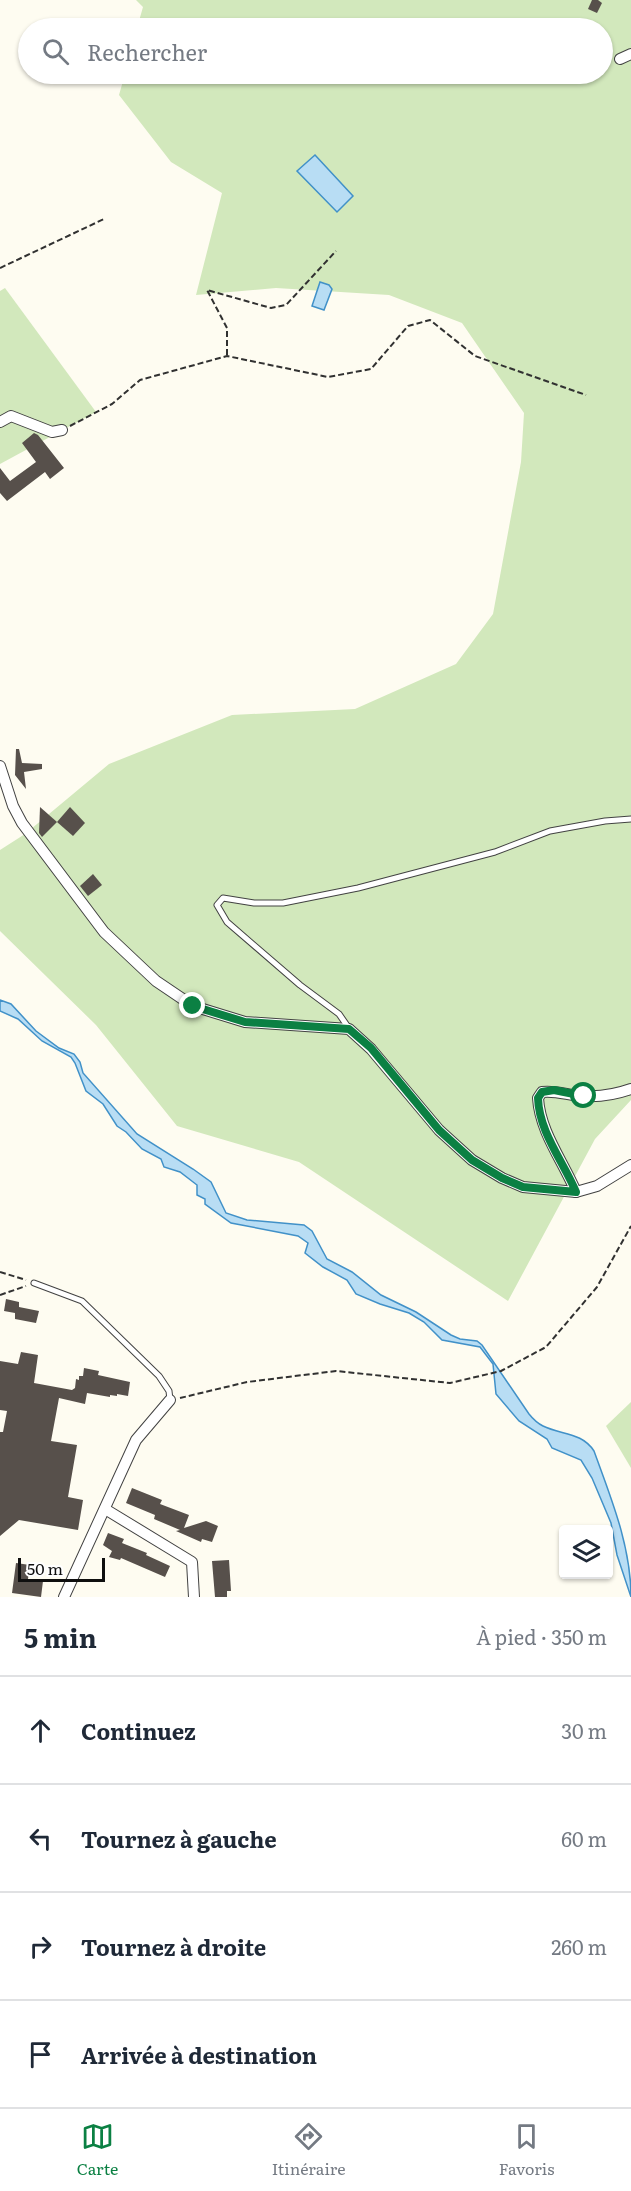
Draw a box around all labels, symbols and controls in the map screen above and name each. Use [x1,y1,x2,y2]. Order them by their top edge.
search box [18,18,613,84]
icon: search [39,35,72,68]
text: Rechercher [87,35,207,68]
route end [179,992,205,1018]
route start [570,1082,596,1108]
map controls [559,1525,613,1579]
button: layers [559,1525,613,1579]
scale bar [18,1555,105,1582]
text: 50 m [27,1556,63,1580]
text: 5 min [24,1617,97,1656]
text: À pied · 350 m [476,1621,607,1651]
icon: ahead [24,1714,57,1747]
text: Continuez [81,1714,196,1747]
text: 30 m [561,1715,607,1745]
icon: left [24,1822,57,1855]
text: Tournez à gauche [81,1822,277,1855]
text: 60 m [561,1823,607,1853]
icon: right [24,1930,57,1963]
text: Tournez à droite [81,1930,266,1963]
text: 260 m [551,1931,607,1961]
icon: arrive [24,2038,57,2071]
text: Arrivée à destination [81,2038,317,2071]
tab: Carte [77,2120,118,2180]
tab: Itinéraire [272,2120,346,2180]
tab: Favoris [499,2120,554,2180]

